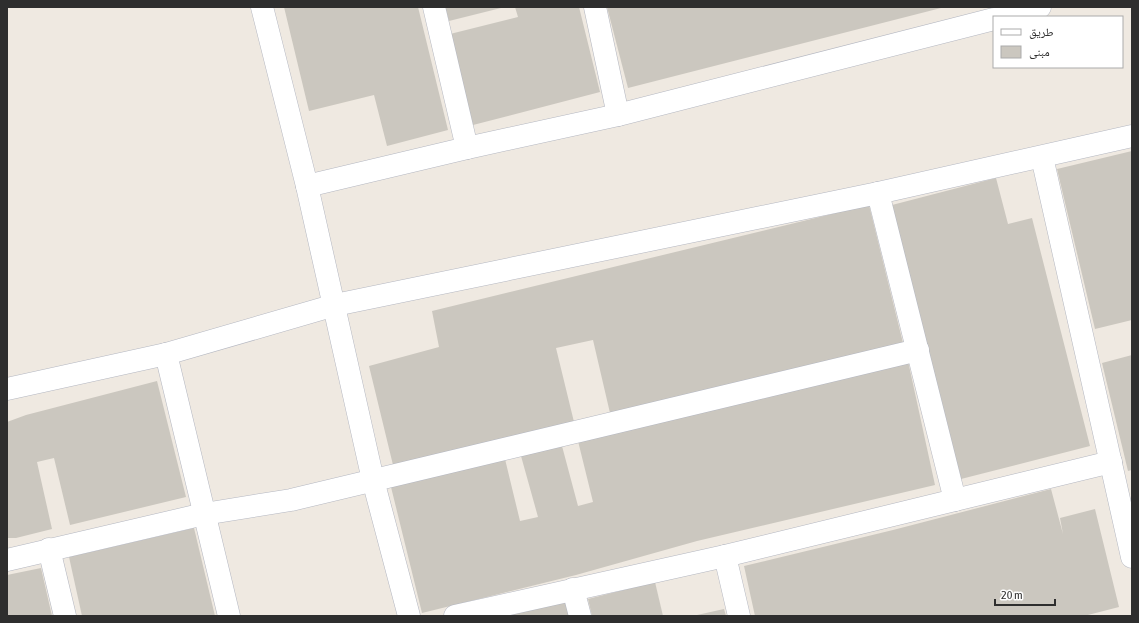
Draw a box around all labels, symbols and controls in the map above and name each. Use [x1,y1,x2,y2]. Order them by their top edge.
legend [993,16,1123,68]
text: طريق [1029,25,1054,39]
text: مبنى [1029,45,1050,59]
scale bar [995,581,1055,607]
text: 20 m [1001,588,1023,602]

